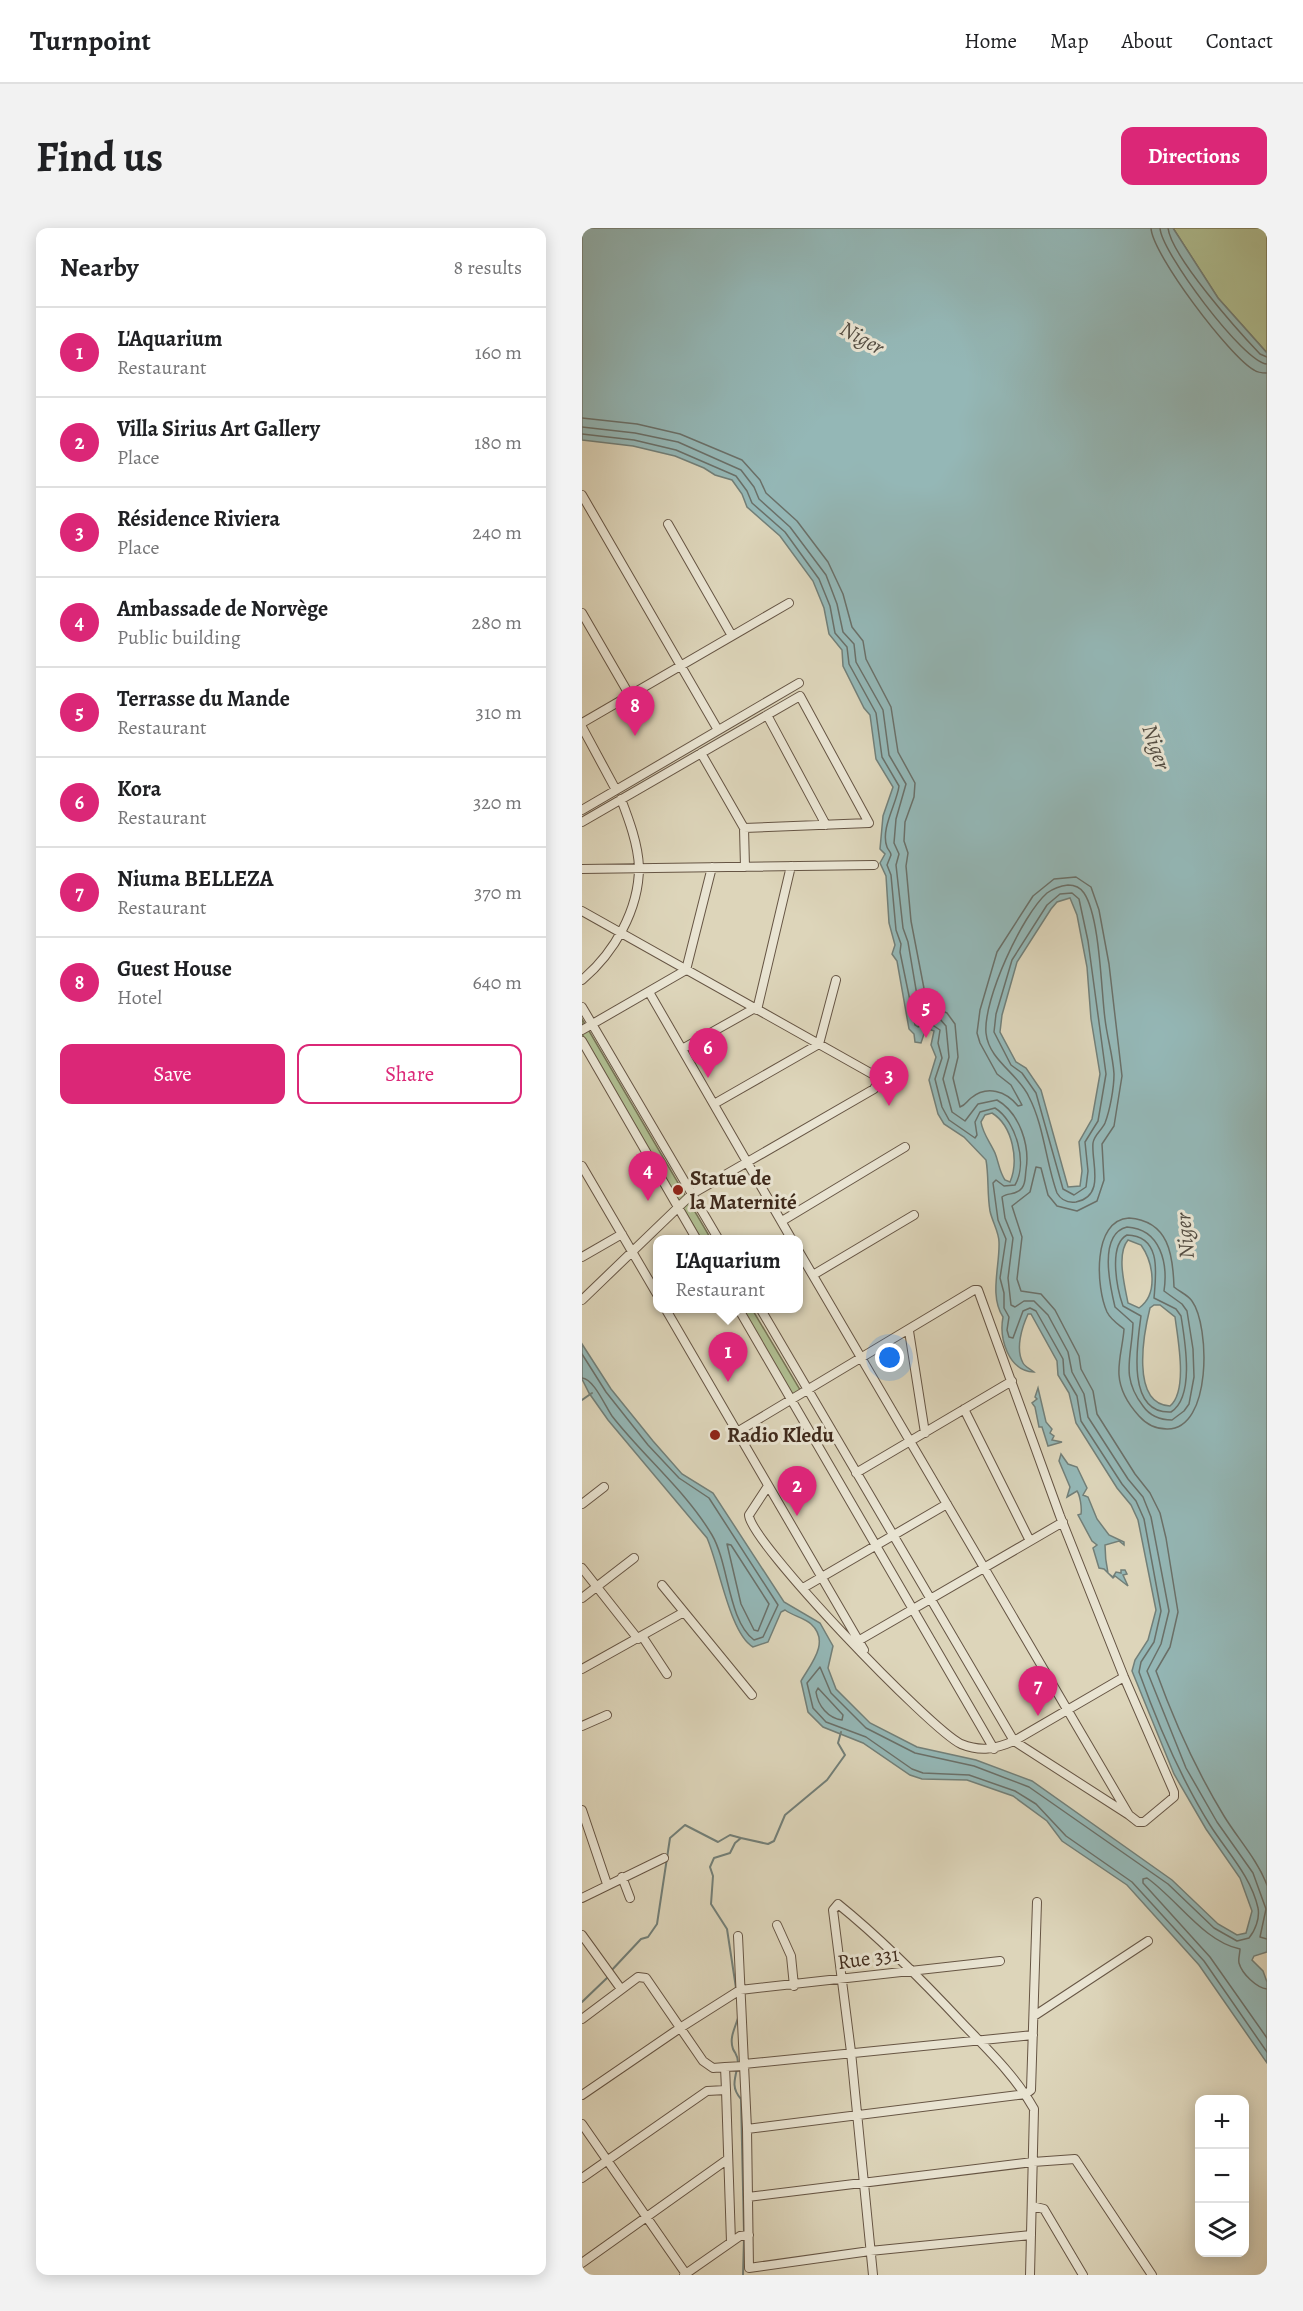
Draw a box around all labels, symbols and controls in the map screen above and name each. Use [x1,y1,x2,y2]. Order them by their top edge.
text: Turnpoint [30,22,151,60]
text: Home [964,27,1017,55]
text: Map [1050,27,1088,55]
text: About [1121,27,1173,55]
text: Contact [1206,27,1273,55]
button: Directions [1121,127,1267,185]
text: Find us [36,128,163,185]
text: Nearby [60,250,139,285]
text: 8 results [454,254,522,281]
water label: Niger [835,314,891,363]
text: L'Aquarium [117,324,222,354]
text: 1 [76,339,83,366]
text: 160 m [475,339,522,366]
text: Restaurant [117,354,207,381]
text: Villa Sirius Art Gallery [117,414,320,444]
text: 2 [75,429,84,456]
text: 180 m [474,429,522,456]
text: Place [117,444,159,471]
text: Résidence Riviera [117,504,280,534]
text: 3 [75,519,84,546]
text: 240 m [472,519,522,546]
text: Place [117,534,159,561]
text: Ambassade de Norvège [117,594,328,624]
text: 4 [75,609,84,636]
text: 280 m [472,609,522,636]
text: Public building [117,624,241,651]
text: Terrasse du Mande [117,684,290,714]
pin: 8 [616,686,654,736]
text: 5 [75,699,84,726]
text: 310 m [476,699,522,726]
text: Restaurant [117,714,207,741]
water label: Niger [1134,720,1178,775]
text: Kora [117,774,162,804]
text: 6 [75,789,84,816]
text: 320 m [473,789,522,816]
text: Restaurant [117,804,207,831]
text: Niuma BELLEZA [117,864,274,894]
text: 7 [75,879,84,906]
text: 370 m [474,879,522,906]
text: Restaurant [117,894,207,921]
text: Guest House [117,954,232,984]
text: 8 [75,969,84,996]
text: 640 m [472,969,522,996]
text: Hotel [117,984,162,1011]
pin: 5 [906,988,946,1038]
pin: 6 [688,1028,728,1078]
button: Save [60,1044,285,1104]
button: Share [297,1044,522,1104]
pin: 3 [870,1056,908,1106]
pin: 4 [628,1152,668,1201]
place label: Statue de la Maternité [690,1164,797,1216]
marker: Statue de la Maternité [671,1183,685,1197]
water label: Niger [1168,1210,1202,1260]
popup [653,1235,803,1313]
text: L'Aquarium [675,1246,781,1276]
text: Restaurant [675,1276,765,1303]
pin: 1 [708,1332,748,1382]
your location [875,1343,904,1372]
place label: Radio Kledu [727,1421,835,1449]
marker: Radio Kledu [708,1428,722,1442]
pin: 2 [778,1466,816,1516]
pin: 7 [1018,1666,1058,1716]
street label: Rue 331 [835,1940,901,1976]
map controls [1195,2095,1249,2257]
button: + [1195,2095,1249,2149]
button: − [1195,2149,1249,2203]
button: layers [1195,2203,1249,2257]

